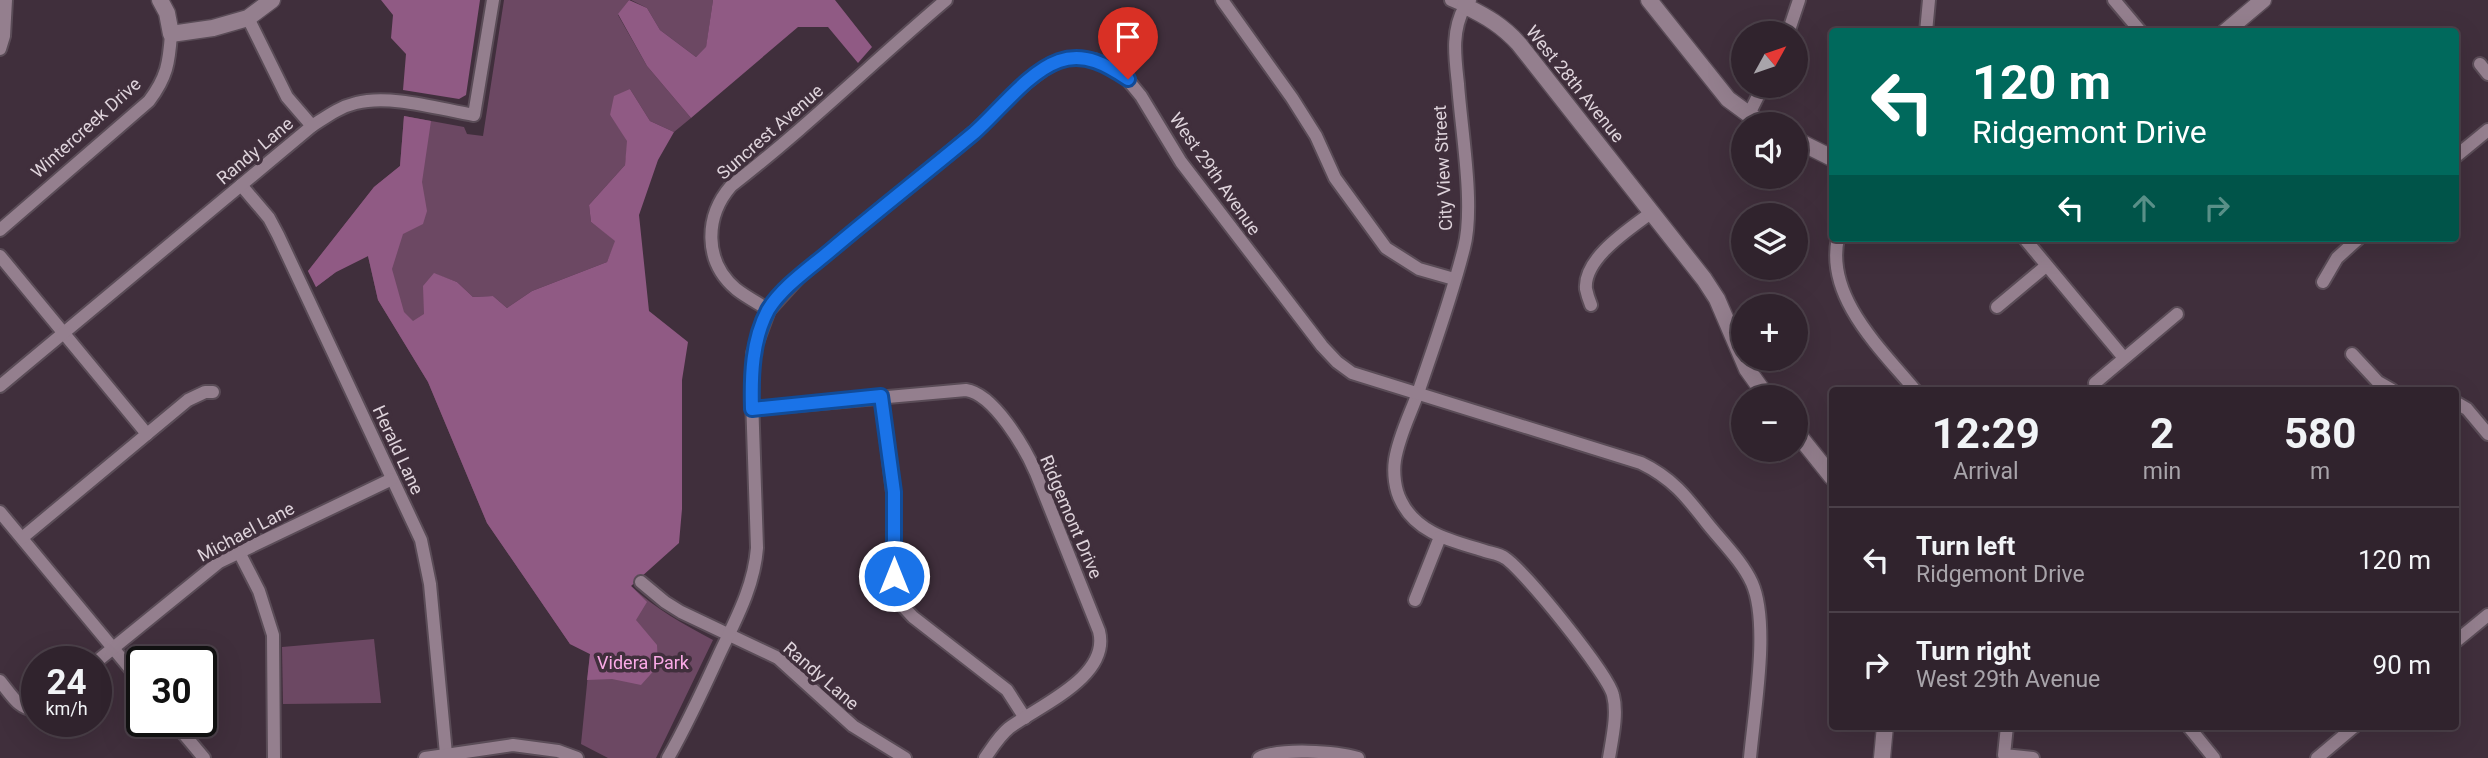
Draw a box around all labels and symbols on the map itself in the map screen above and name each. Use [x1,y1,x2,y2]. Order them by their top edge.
pin [1098,7,1158,79]
street label: West 28th Avenue [1522,21,1629,146]
north arrow [1731,21,1808,98]
street label: Wintercreek Drive [27,73,145,182]
street label: Suncrest Avenue [712,80,827,183]
street label: City View Street [1429,105,1456,231]
street label: West 29th Avenue [1165,109,1265,239]
street label: Randy Lane [212,113,297,189]
street label: Herald Lane [369,402,428,498]
street label: Ridgemont Drive [1036,452,1107,582]
street label: Michael Lane [194,497,298,566]
position arrow [857,539,931,613]
street label: Randy Lane [779,637,863,714]
speed limit sign: 30 [126,646,217,737]
park label: Videra Park [597,652,690,673]

